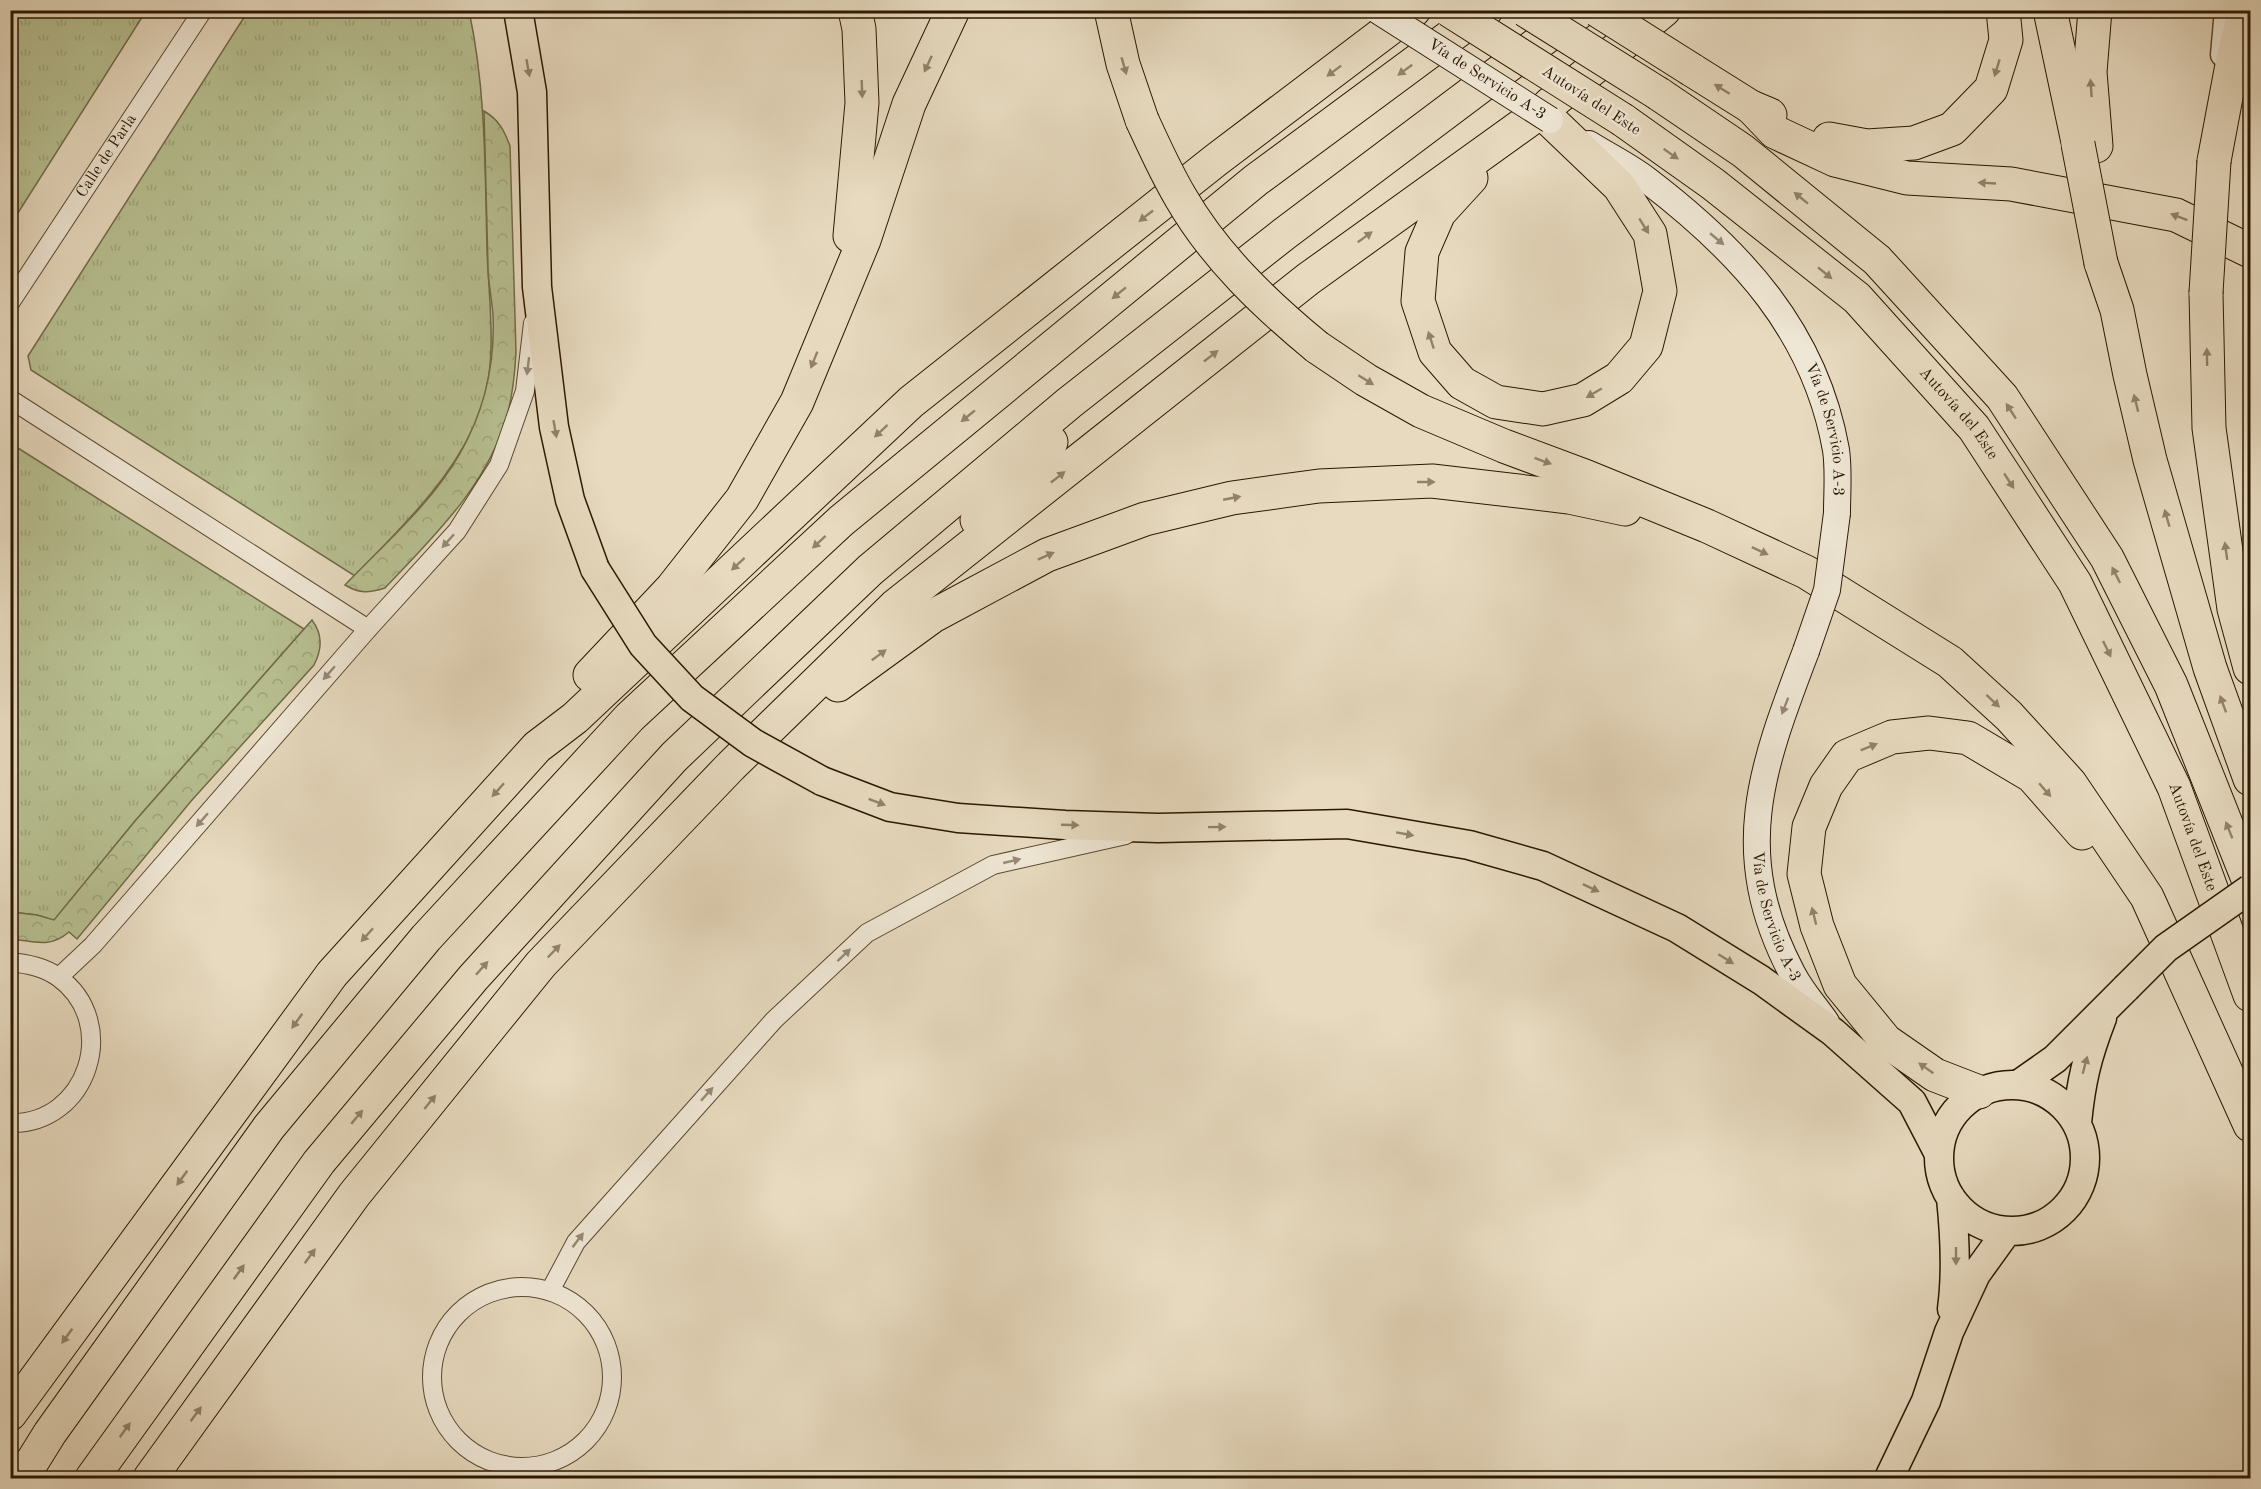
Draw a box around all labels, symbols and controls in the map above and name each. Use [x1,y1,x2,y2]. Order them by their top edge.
street label: Vía de Servicio A-3 [1425,36,1549,123]
one-way arrow [924,55,933,72]
one-way arrow [1120,57,1129,75]
one-way arrow [524,59,533,78]
one-way arrow [1992,59,2001,77]
street label: Autovía del Este [1539,63,1643,139]
one-way arrow [1398,64,1414,76]
one-way arrow [1326,65,1342,77]
one-way arrow [2087,78,2096,97]
one-way arrow [857,80,866,99]
one-way arrow [1713,83,1730,94]
street label: Calle de Parla [74,111,140,201]
one-way arrow [1662,148,1678,160]
one-way arrow [1978,178,1997,187]
one-way arrow [1793,192,1809,205]
one-way arrow [1138,209,1154,222]
one-way arrow [2169,212,2187,222]
one-way arrow [1639,218,1650,234]
one-way arrow [1358,232,1373,244]
one-way arrow [1709,232,1724,245]
one-way arrow [1817,266,1832,279]
one-way arrow [1111,286,1127,299]
one-way arrow [1425,331,1435,349]
one-way arrow [2203,348,2212,367]
one-way arrow [809,351,819,369]
one-way arrow [1203,351,1218,363]
one-way arrow [523,357,533,376]
street label: Vía de Servicio A-3 [1802,361,1846,496]
street label: Autovía del Este [1916,365,2000,463]
one-way arrow [1358,374,1374,385]
one-way arrow [1586,388,1603,398]
one-way arrow [2131,394,2141,413]
one-way arrow [2006,403,2017,419]
one-way arrow [960,410,976,423]
one-way arrow [551,420,560,439]
one-way arrow [873,424,888,438]
one-way arrow [1534,456,1552,466]
one-way arrow [1050,471,1065,484]
one-way arrow [2003,473,2014,489]
one-way arrow [1417,477,1436,487]
one-way arrow [1223,493,1242,502]
one-way arrow [2161,509,2171,527]
one-way arrow [442,533,455,548]
one-way arrow [811,535,826,549]
one-way arrow [2221,542,2230,561]
one-way arrow [1751,546,1769,556]
one-way arrow [1038,552,1055,561]
one-way arrow [732,557,746,571]
one-way arrow [2111,566,2121,583]
one-way arrow [2102,641,2111,658]
one-way arrow [870,649,886,661]
one-way arrow [323,665,336,681]
one-way arrow [1985,694,2000,707]
one-way arrow [2218,695,2227,713]
one-way arrow [1780,697,1789,715]
one-way arrow [1860,742,1878,752]
street label: Autovía del Este [2165,781,2219,893]
one-way arrow [492,782,505,797]
one-way arrow [2038,782,2051,798]
one-way arrow [868,798,886,807]
one-way arrow [195,812,208,828]
one-way arrow [1060,820,1079,830]
one-way arrow [2224,821,2233,839]
one-way arrow [1207,822,1226,832]
one-way arrow [1396,830,1415,839]
street label: Vía de Servicio A-3 [1749,851,1803,985]
one-way arrow [1003,856,1022,865]
one-way arrow [1583,884,1600,893]
one-way arrow [1808,907,1818,925]
one-way arrow [360,927,374,942]
one-way arrow [546,945,560,959]
one-way arrow [836,948,851,962]
one-way arrow [1718,953,1734,964]
one-way arrow [475,961,489,975]
one-way arrow [291,1013,303,1029]
one-way arrow [2081,1056,2091,1074]
one-way arrow [1918,1063,1934,1074]
one-way arrow [700,1087,714,1102]
one-way arrow [423,1094,436,1110]
one-way arrow [350,1110,363,1125]
one-way arrow [176,1170,188,1186]
one-way arrow [572,1233,584,1248]
one-way arrow [1951,1247,1961,1266]
one-way arrow [304,1248,316,1264]
one-way arrow [233,1265,245,1281]
one-way arrow [61,1327,73,1343]
one-way arrow [190,1406,201,1422]
one-way arrow [119,1423,131,1439]

